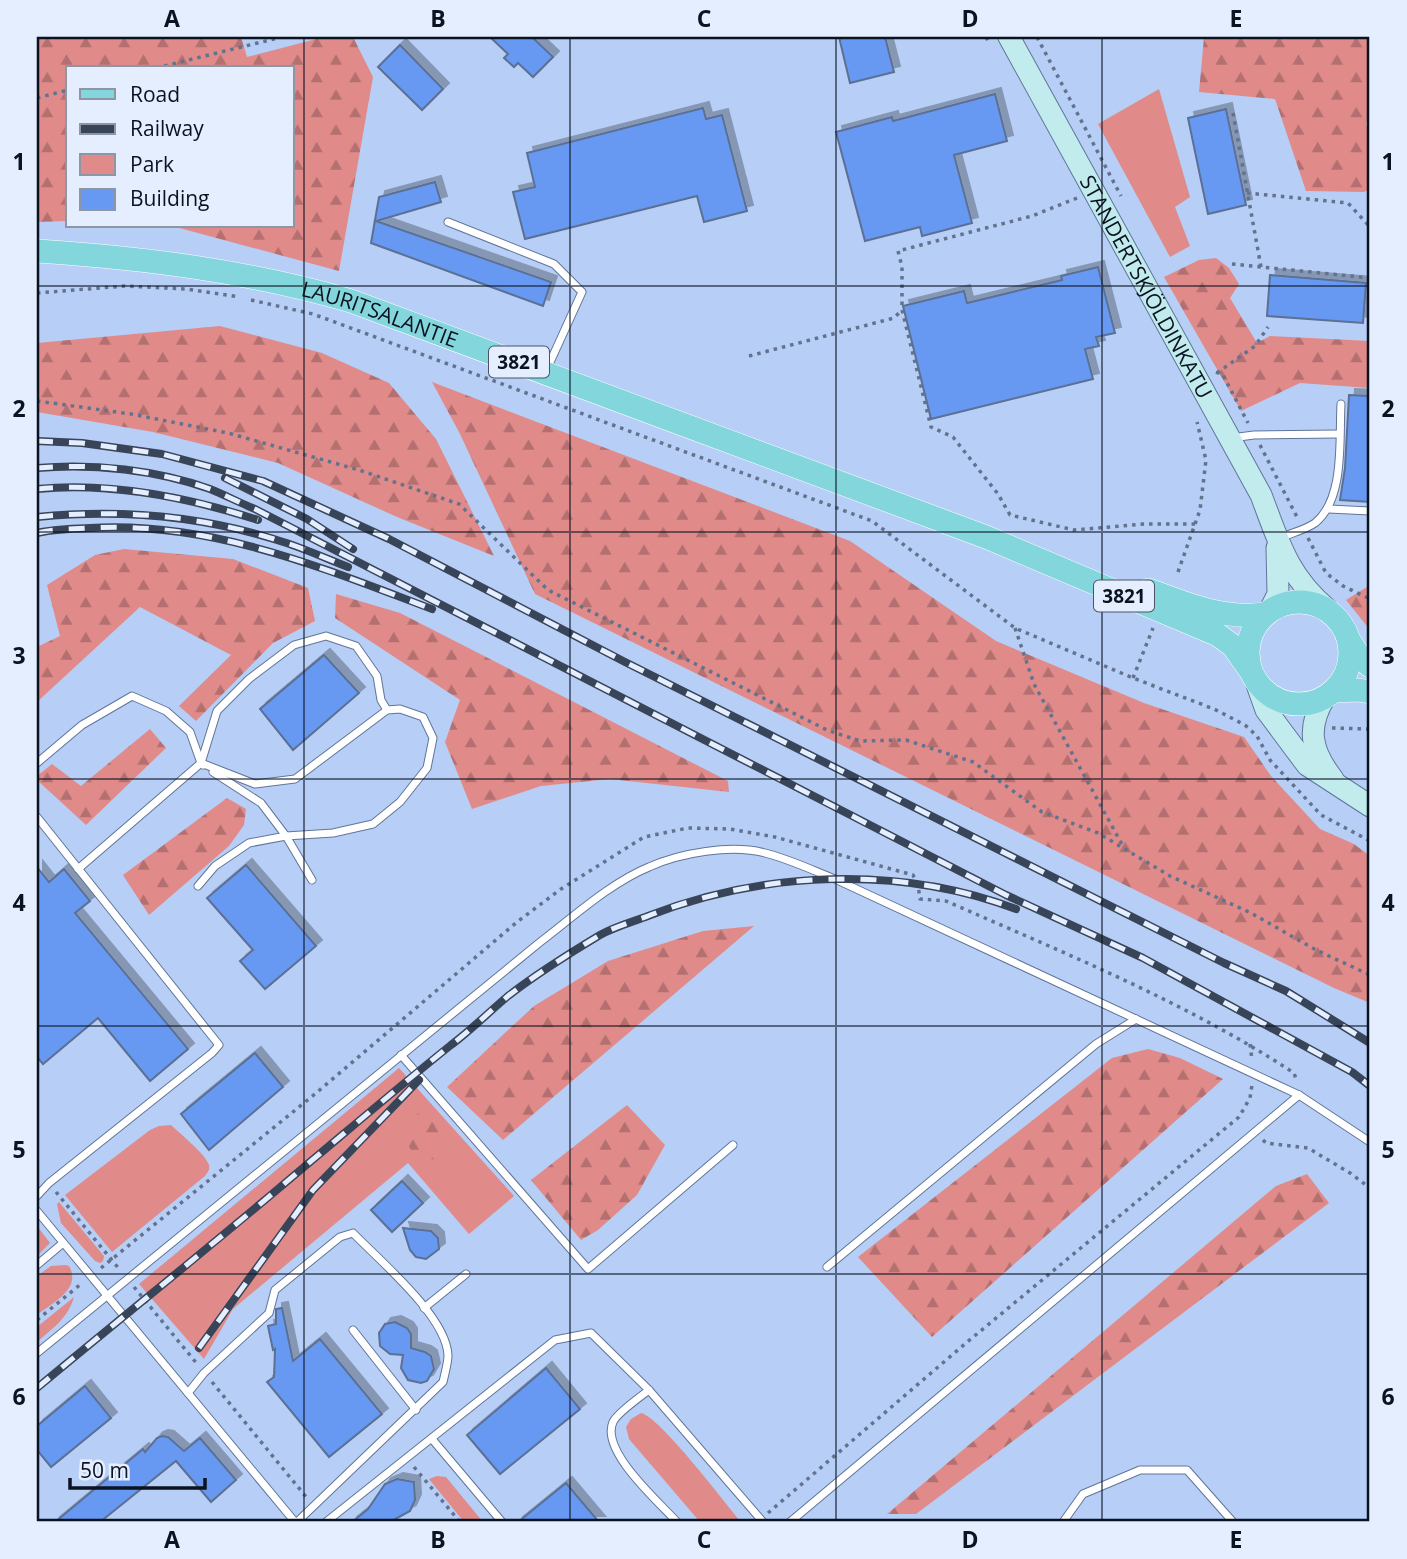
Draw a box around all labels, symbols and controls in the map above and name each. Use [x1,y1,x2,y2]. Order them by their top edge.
text: A [164,2,180,34]
text: B [430,2,446,34]
text: C [697,2,711,34]
text: D [961,2,979,34]
text: E [1230,2,1242,34]
legend [66,66,294,228]
text: Road [130,80,180,108]
text: Railway [130,114,204,142]
text: 1 [12,145,26,177]
text: 1 [1381,145,1395,177]
text: Park [130,150,174,178]
street label: STANDERTSKJÖLDINKATU [1074,170,1219,403]
text: Building [130,184,209,212]
street label: LAURITSALANTIE [299,274,462,354]
road number: 3821 [489,346,549,378]
text: 2 [12,392,26,424]
text: 2 [1381,392,1395,424]
road number: 3821 [1094,580,1154,611]
text: 3 [12,639,26,671]
text: 3 [1381,639,1395,671]
text: 4 [12,886,26,918]
text: 4 [1381,886,1395,918]
text: 5 [12,1133,26,1165]
text: 5 [1381,1133,1395,1165]
text: 6 [12,1380,26,1412]
text: 6 [1381,1380,1395,1412]
scale bar [70,1447,205,1491]
text: 50 m [80,1456,129,1484]
text: A [164,1523,180,1555]
text: B [430,1523,446,1555]
text: C [697,1523,711,1555]
text: D [961,1523,979,1555]
text: E [1230,1523,1242,1555]

